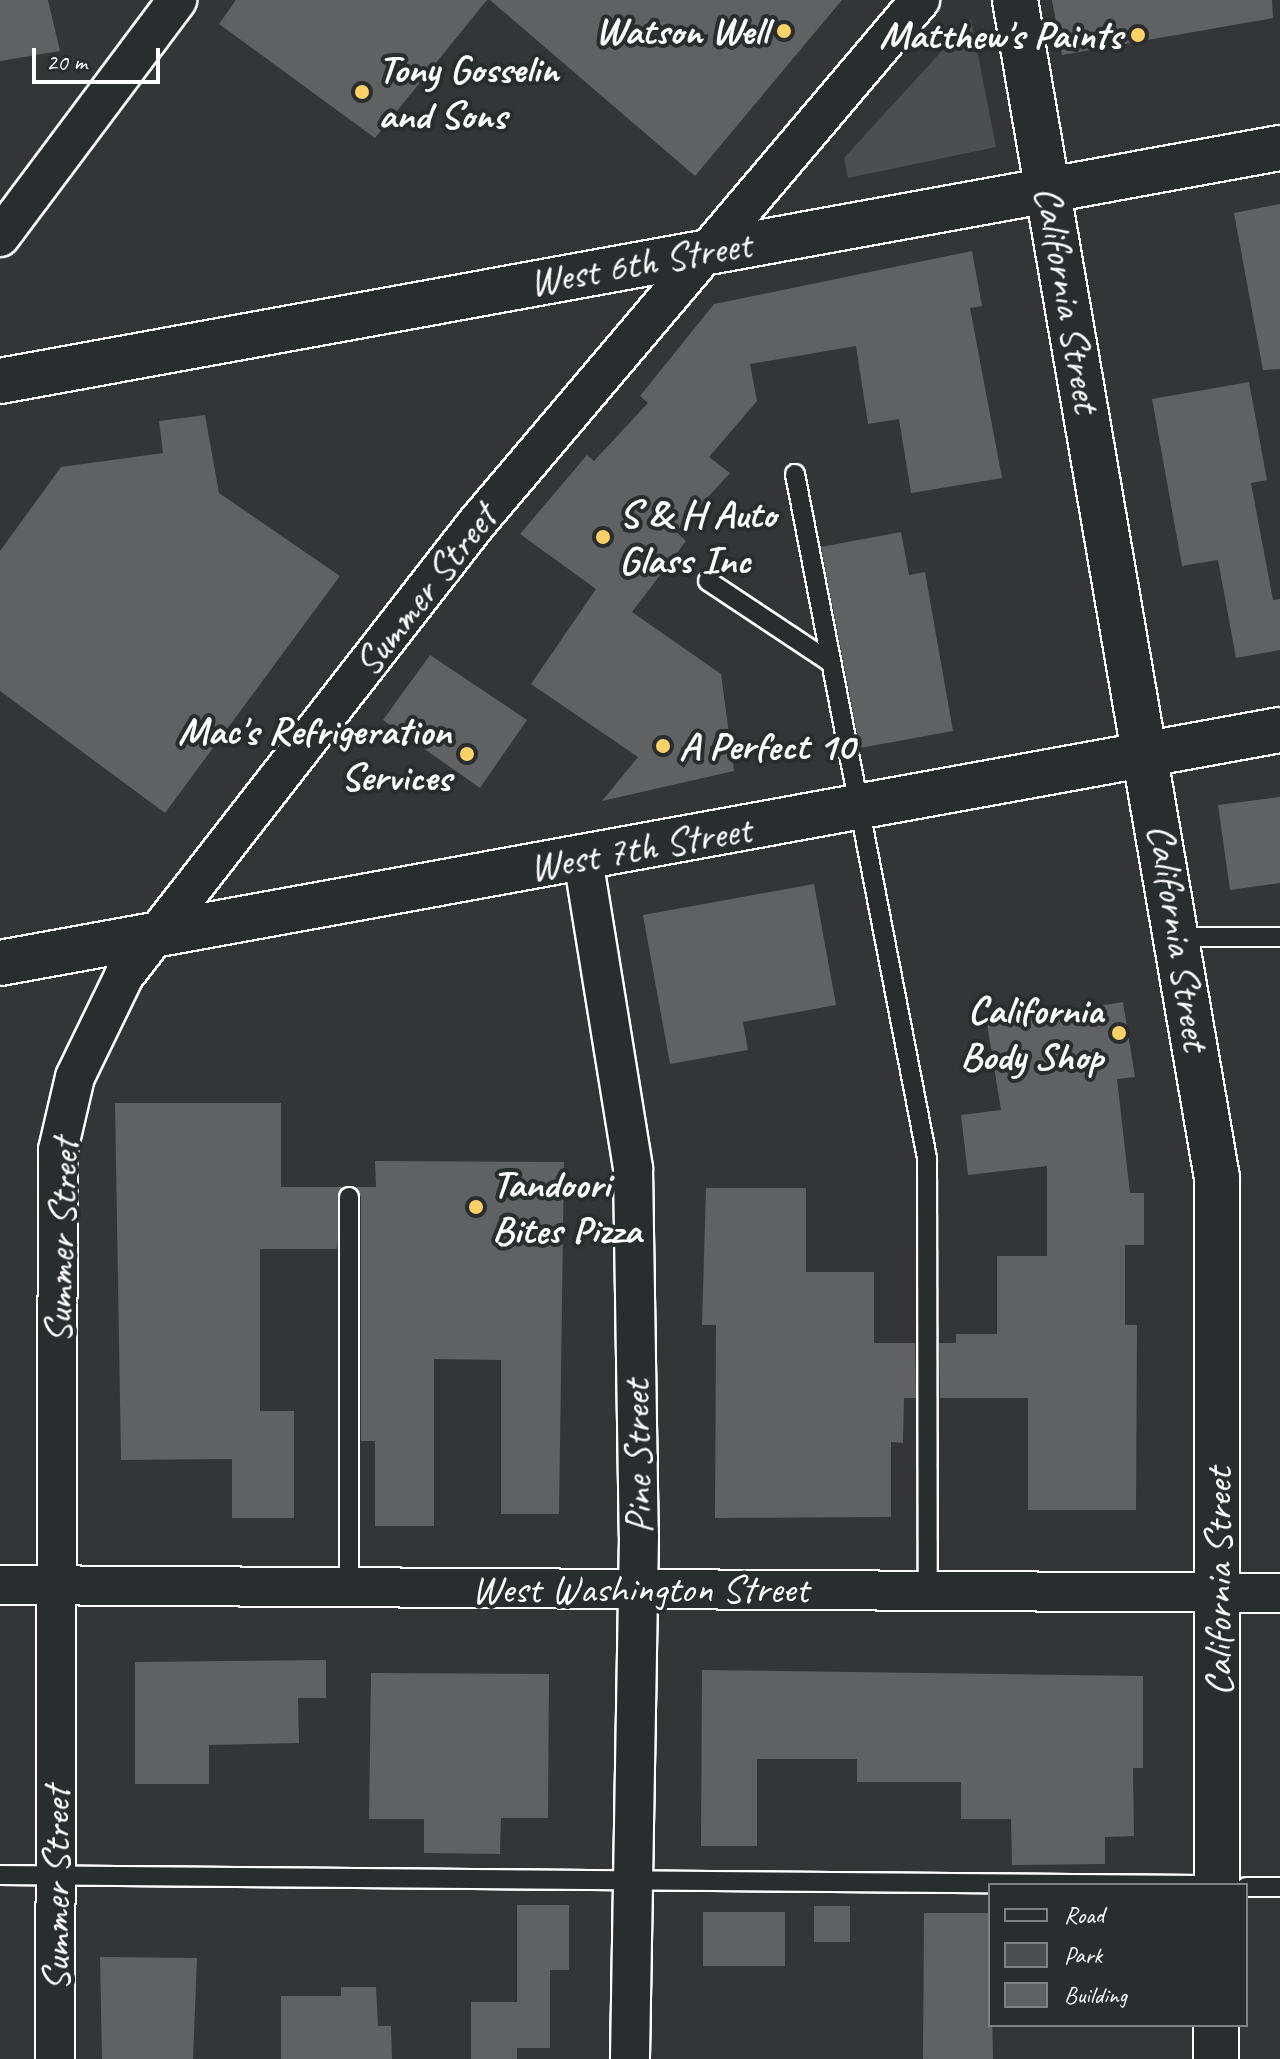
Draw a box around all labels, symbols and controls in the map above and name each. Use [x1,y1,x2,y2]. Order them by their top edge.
place label: Watson Well [594,7,768,55]
place label: Matthew's Paints [879,11,1122,59]
marker: Watson Well [775,22,793,40]
marker: Matthew's Paints [1129,26,1147,44]
scale bar [36,32,164,82]
place label: Tony Gosselin and Sons [378,45,558,139]
text: 20 m [46,47,87,77]
marker: Tony Gosselin and Sons [353,83,371,101]
street label: California Street [1024,182,1112,416]
street label: West 6th Street [525,220,755,306]
place label: S & H Auto Glass Inc [619,490,776,584]
street label: Summer Street [343,495,507,685]
marker: S & H Auto Glass Inc [594,528,612,546]
place label: Mac's Refrigeration Services [178,707,451,801]
place label: A Perfect 10 [679,722,854,770]
marker: A Perfect 10 [654,737,672,755]
marker: Mac's Refrigeration Services [458,745,476,763]
street label: West 7th Street [525,805,755,891]
street label: California Street [1137,820,1221,1054]
place label: California Body Shop [959,986,1103,1080]
marker: California Body Shop [1110,1024,1128,1042]
street label: Summer Street [33,1138,89,1344]
place label: Tandoori Bites Pizza [492,1160,640,1254]
marker: Tandoori Bites Pizza [467,1198,485,1216]
street label: Pine Street [612,1379,662,1535]
street label: California Street [1194,1467,1242,1697]
street label: West Washington Street [471,1565,809,1613]
street label: Summer Street [32,1787,80,1991]
legend [988,1883,1248,2027]
text: Road [1064,1900,1104,1930]
text: Park [1064,1940,1102,1970]
text: Building [1064,1980,1127,2010]

